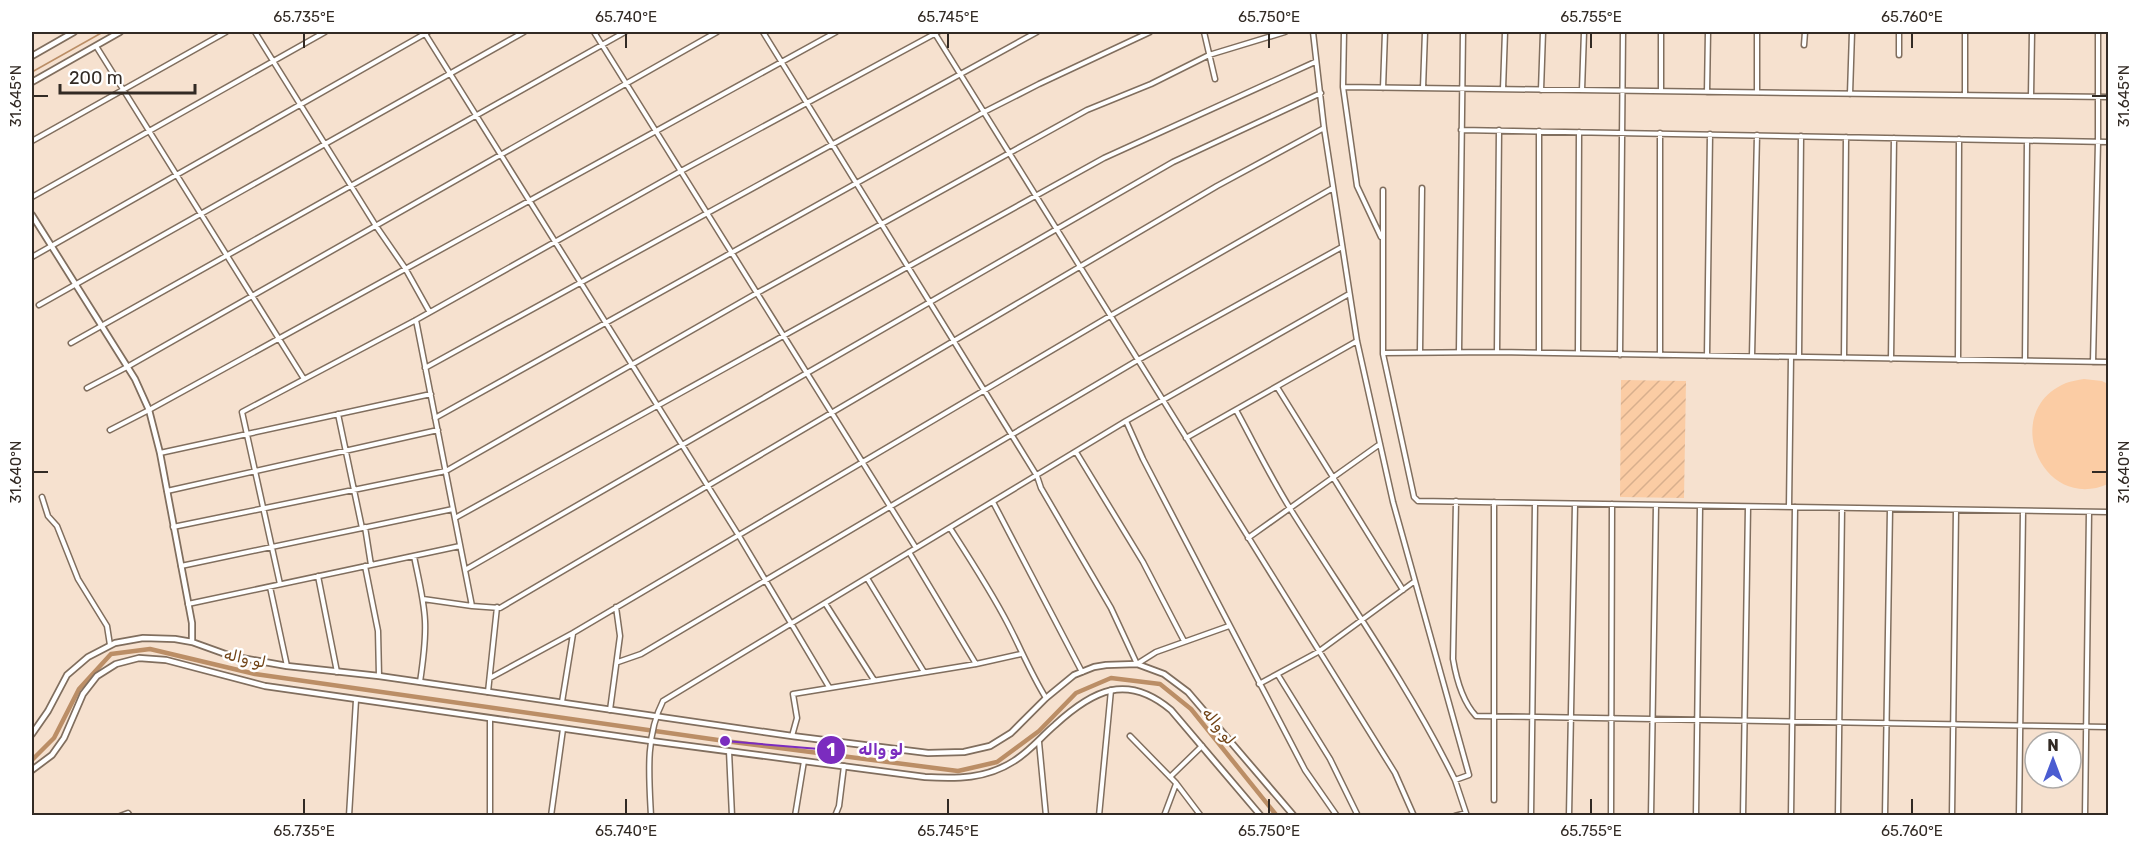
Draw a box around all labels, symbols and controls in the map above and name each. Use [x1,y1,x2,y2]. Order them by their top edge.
text: 65.735°E [273,8,335,26]
text: 65.740°E [595,8,657,26]
text: 65.745°E [917,8,979,26]
text: 65.750°E [1238,8,1300,26]
text: 65.755°E [1560,8,1622,26]
text: 65.760°E [1881,8,1943,26]
scale bar [60,57,195,95]
text: 31.645°N [7,65,25,127]
text: 31.645°N [2115,65,2133,127]
text: 200 m [69,67,123,89]
text: 31.640°N [7,441,25,503]
text: 31.640°N [2115,441,2133,503]
water label: لو واله [222,644,268,673]
water label: لو واله [1198,704,1240,749]
north arrow [2023,730,2083,790]
callout: لو واله [816,733,915,767]
text: N [2047,736,2059,755]
text: 1 [827,739,835,761]
text: لو واله [859,740,903,759]
text: 65.735°E [273,822,335,840]
text: 65.740°E [595,822,657,840]
text: 65.745°E [917,822,979,840]
text: 65.750°E [1238,822,1300,840]
text: 65.755°E [1560,822,1622,840]
text: 65.760°E [1881,822,1943,840]

